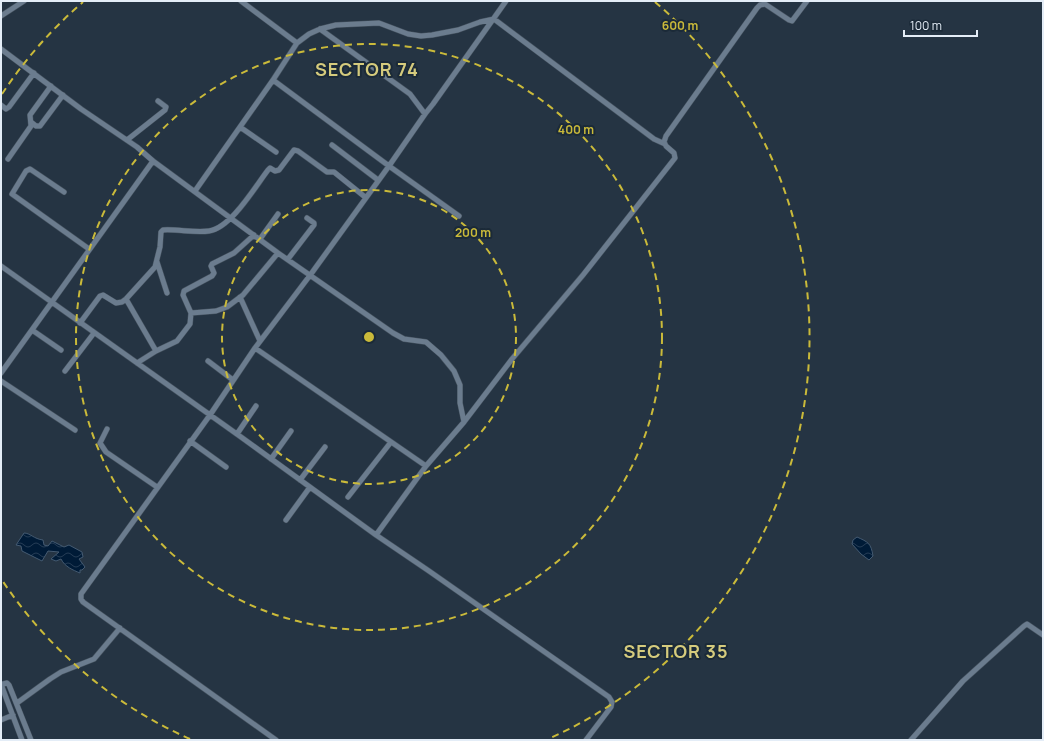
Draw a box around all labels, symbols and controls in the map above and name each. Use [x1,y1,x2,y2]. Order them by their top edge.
scale bar [904,12,977,38]
text: 600 m [662,17,698,34]
text: 100 m [910,17,942,34]
district label: SECTOR 74 [315,57,419,81]
text: 400 m [558,121,594,138]
text: 200 m [455,224,491,241]
centre of rings [362,330,376,344]
district label: SECTOR 35 [623,639,729,663]

